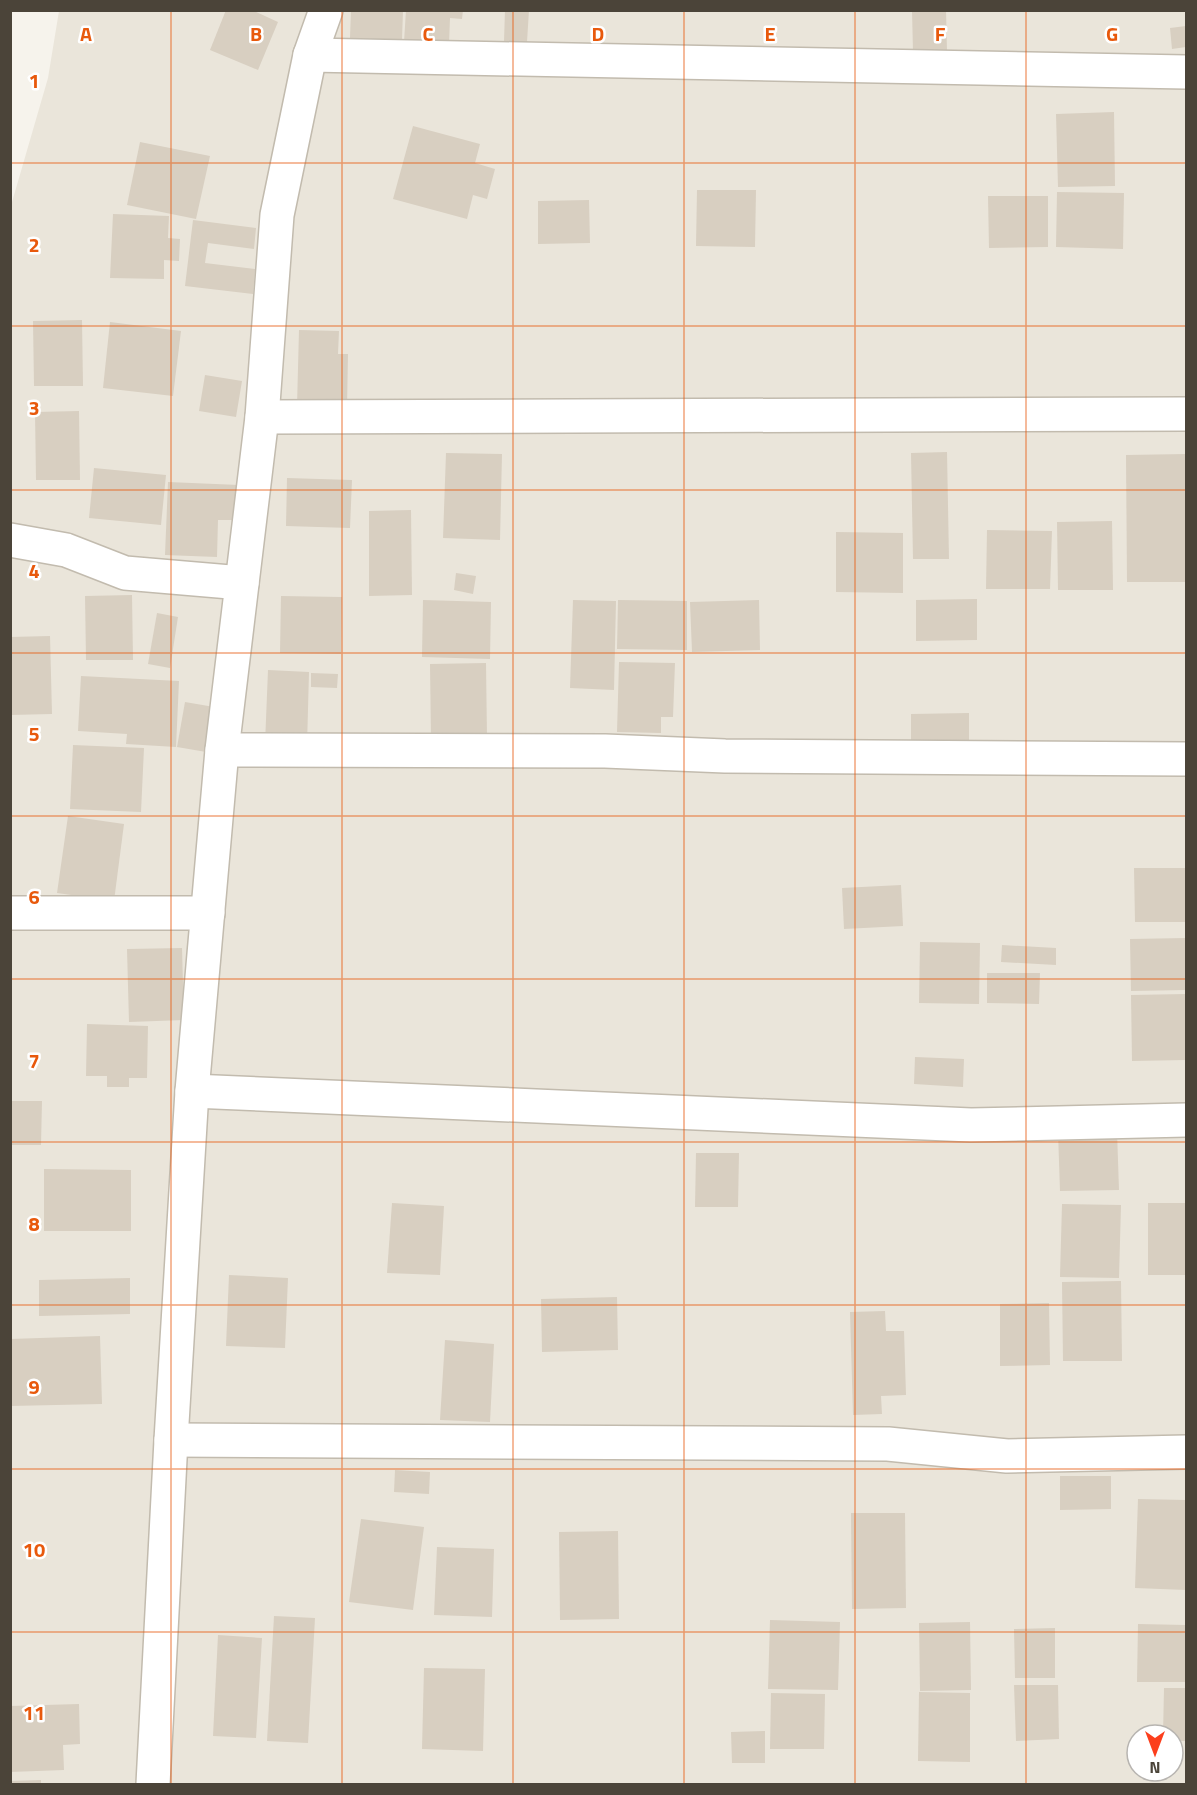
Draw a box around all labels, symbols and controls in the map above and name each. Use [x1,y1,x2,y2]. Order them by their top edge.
text: A [80,18,92,49]
text: B [250,18,262,49]
text: C [423,18,434,49]
text: D [592,18,604,49]
text: E [764,18,776,49]
text: F [935,18,946,49]
text: G [1106,18,1118,49]
text: 1 [28,65,40,96]
text: 2 [28,229,40,260]
text: 3 [28,392,40,423]
text: 4 [28,555,40,586]
text: 5 [28,718,40,749]
text: 6 [28,881,40,912]
text: 7 [28,1045,40,1076]
text: 8 [28,1208,40,1239]
text: 9 [28,1371,40,1402]
text: 10 [23,1534,45,1565]
text: 11 [23,1697,45,1728]
north arrow [1125,1723,1185,1783]
text: N [1149,1756,1161,1780]

